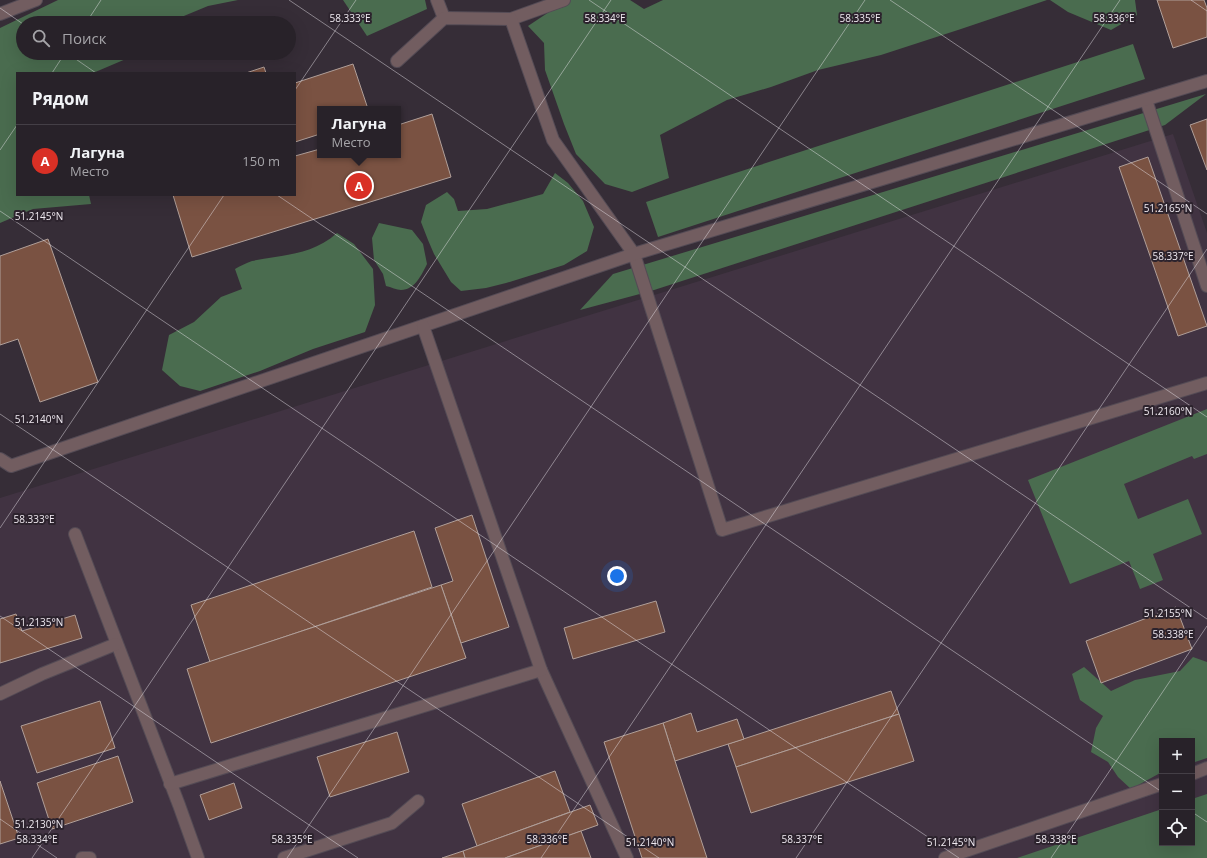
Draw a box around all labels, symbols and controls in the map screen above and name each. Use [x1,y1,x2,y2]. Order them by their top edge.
text: 58.333°E [329,11,371,25]
text: 58.334°E [584,11,626,25]
text: 58.335°E [839,11,881,25]
text: 58.336°E [1093,11,1135,25]
search box [16,16,296,60]
icon: search [30,27,52,49]
text: Поиск [62,28,106,48]
text: Рядом [32,87,89,110]
popup [317,106,401,158]
text: Лагуна [332,113,386,133]
text: Место [332,133,371,151]
text: Лагуна [70,142,125,162]
text: A [41,152,49,170]
text: 150 m [242,152,280,170]
text: Место [70,162,109,180]
pin: A [346,171,372,201]
text: 51.2165°N [1144,201,1192,215]
text: 51.2145°N [15,209,63,223]
text: 58.337°E [1152,249,1194,263]
text: 51.2160°N [1144,404,1192,418]
text: 51.2140°N [15,412,63,426]
text: 58.333°E [13,512,55,526]
your location [607,566,627,586]
text: 51.2155°N [1144,606,1192,620]
text: 51.2135°N [15,615,63,629]
text: 58.338°E [1152,627,1194,641]
map controls [1159,738,1195,846]
button: + [1159,738,1195,774]
button: − [1159,774,1195,810]
button: locate [1159,810,1195,846]
text: 51.2130°N [15,817,63,831]
text: 58.334°E [16,832,58,846]
text: 58.335°E [271,832,313,846]
text: 58.336°E [526,832,568,846]
text: 58.337°E [781,832,823,846]
text: 58.338°E [1035,832,1077,846]
text: 51.2140°N [626,835,674,849]
text: 51.2145°N [927,835,975,849]

